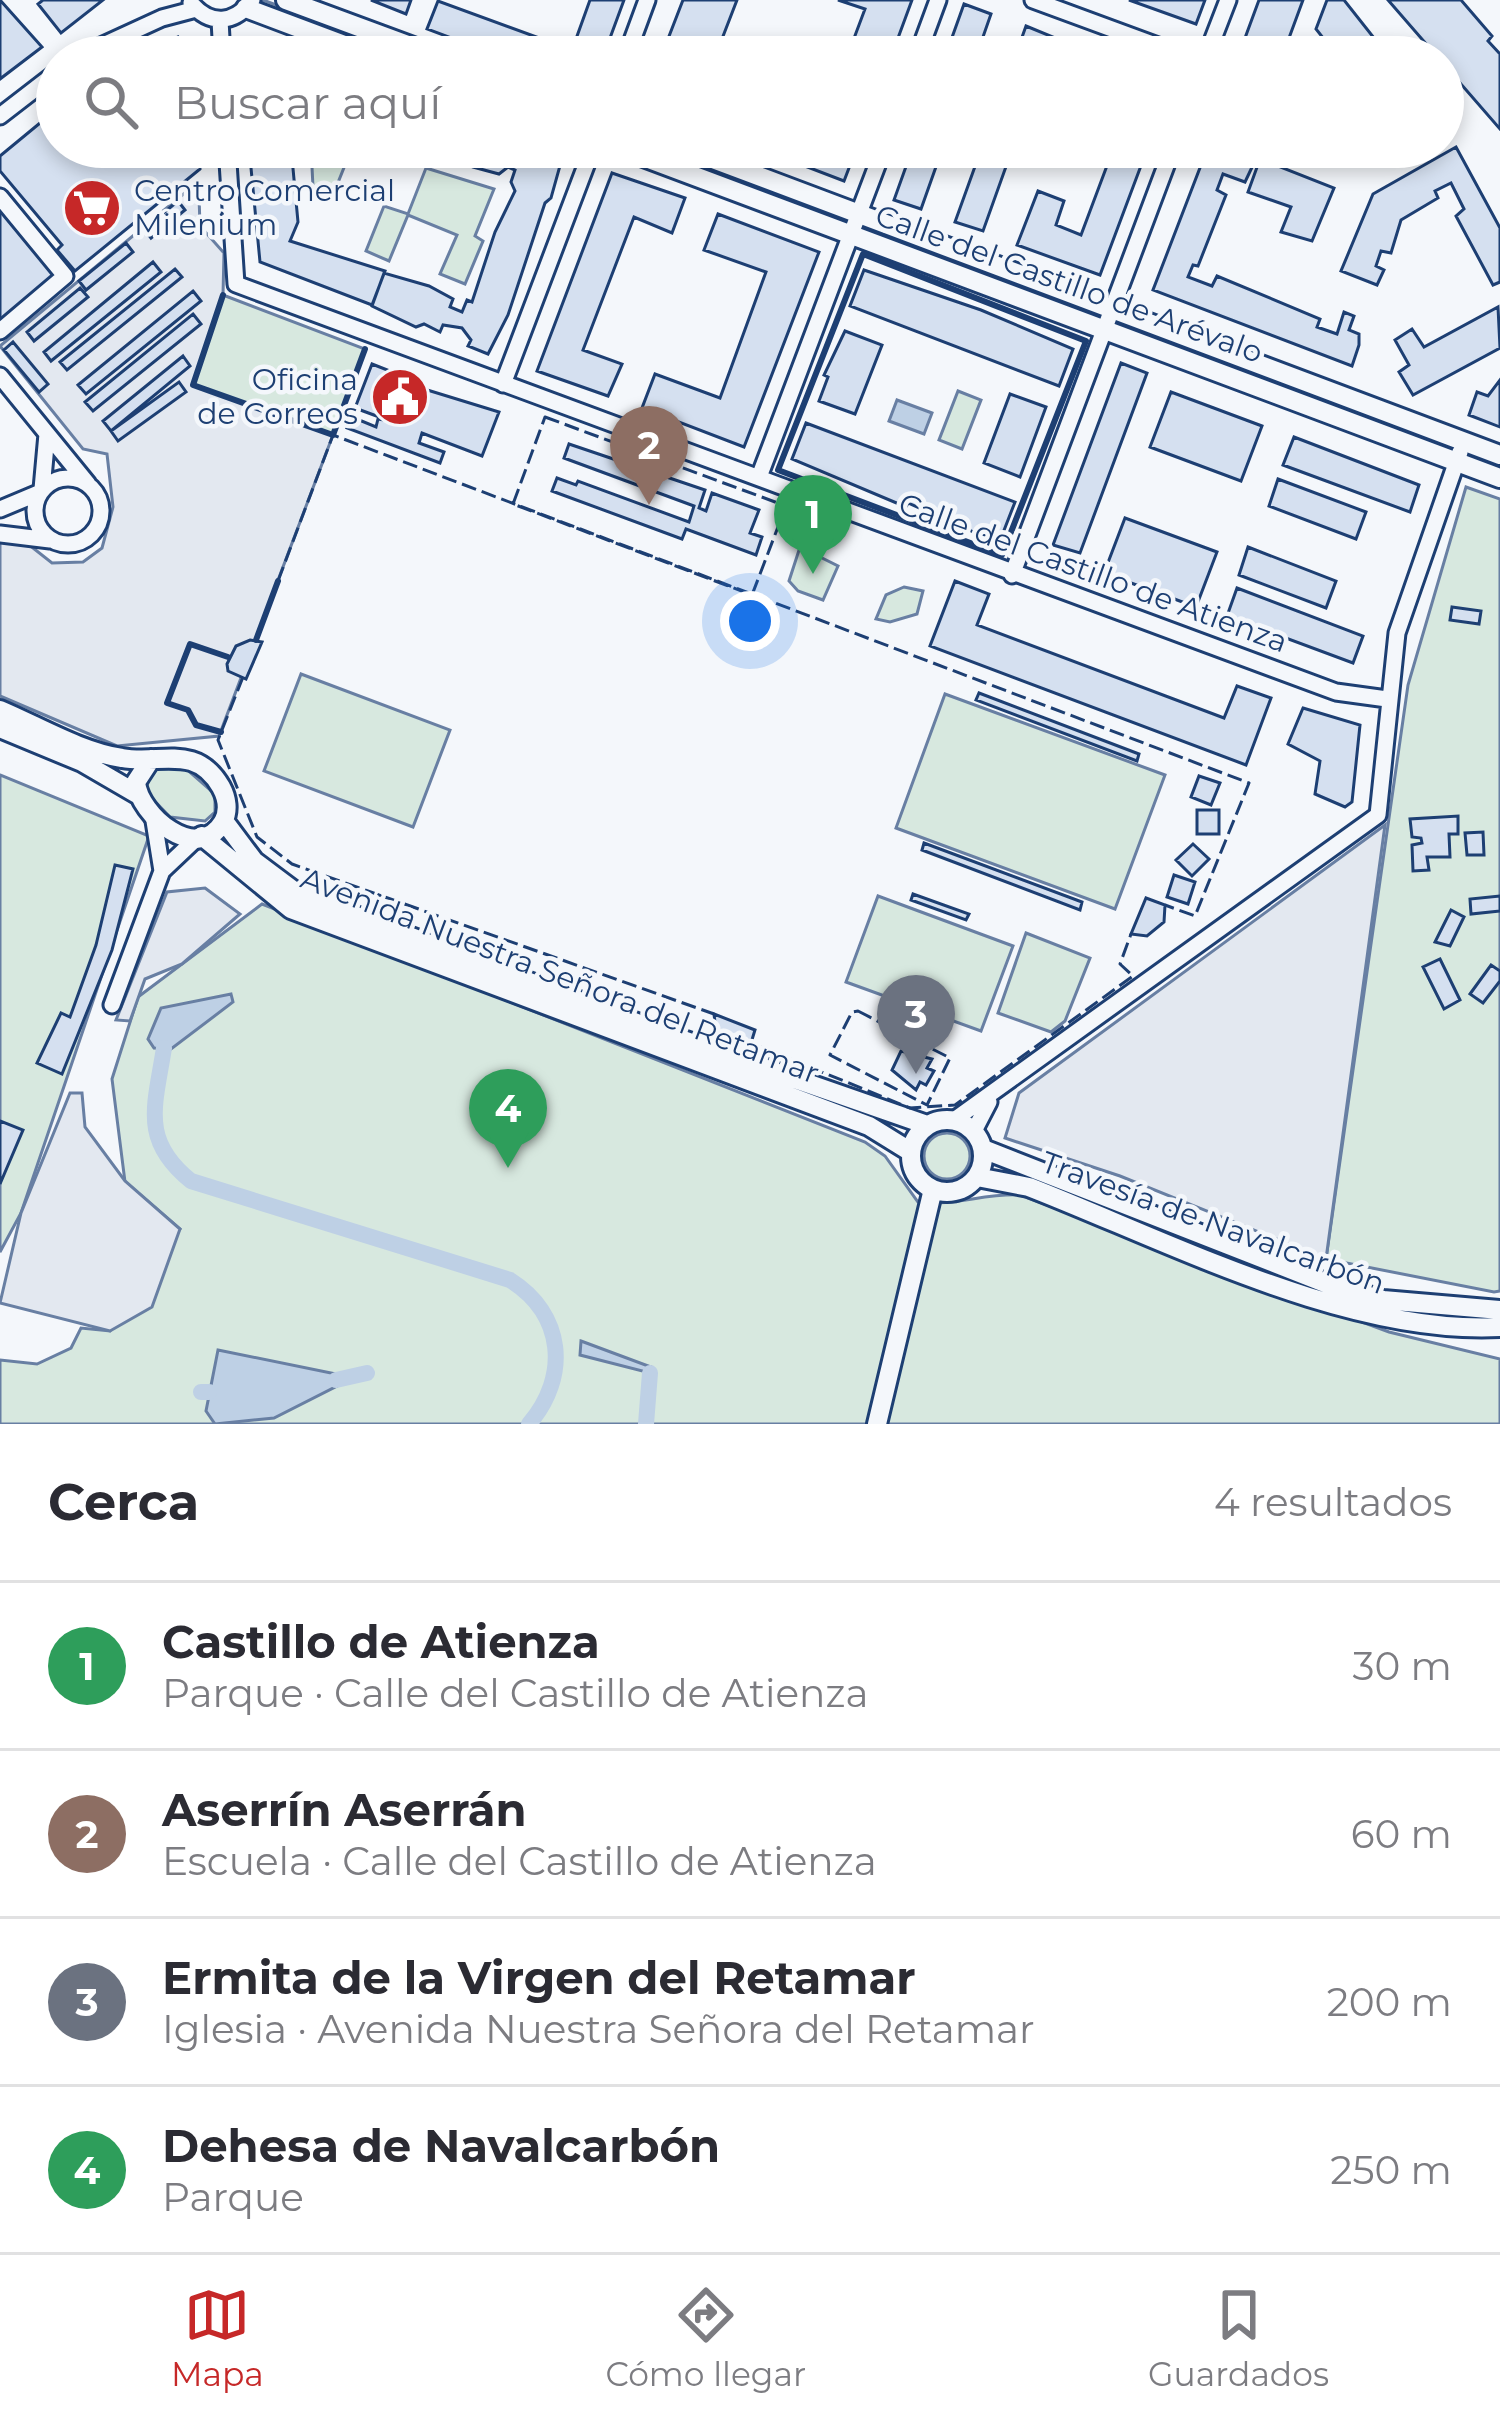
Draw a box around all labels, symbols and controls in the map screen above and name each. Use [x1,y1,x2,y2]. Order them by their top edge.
search box [36,36,1464,168]
icon: search [78,69,144,135]
text: Buscar aquí [174,75,441,130]
place label: Centro Comercial Milenium [134,172,395,243]
supermarket icon: Centro Comercial Milenium [61,177,123,239]
street label: Calle del Castillo de Arévalo [871,196,1268,371]
place label: Oficina de Correos [197,361,358,432]
public building icon: Oficina de Correos [369,366,431,428]
pin: 2 [610,406,688,505]
pin: 1 [774,475,852,574]
street label: Calle del Castillo de Atienza [894,485,1293,660]
your location [720,591,780,651]
street label: Avenida Nuestra Señora del Retamar [296,859,824,1092]
pin: 3 [877,975,955,1074]
pin: 4 [469,1069,547,1168]
street label: Travesía de Navalcarbón [1036,1143,1390,1302]
text: Cerca [48,1471,199,1533]
text: 4 resultados [1214,1478,1452,1526]
text: Castillo de Atienza [162,1614,600,1669]
text: 1 [79,1642,95,1690]
text: 30 m [1353,1642,1452,1690]
text: Parque · Calle del Castillo de Atienza [162,1669,868,1717]
text: Aserrín Aserrán [162,1782,527,1837]
text: 2 [75,1810,99,1858]
text: 60 m [1351,1810,1452,1858]
text: Escuela · Calle del Castillo de Atienza [162,1837,877,1885]
text: Ermita de la Virgen del Retamar [162,1950,916,2005]
text: 3 [75,1978,99,2026]
text: 200 m [1327,1978,1452,2026]
text: Iglesia · Avenida Nuestra Señora del Retamar [162,2005,1035,2053]
text: Dehesa de Navalcarbón [162,2118,720,2173]
text: 4 [74,2146,100,2194]
text: 250 m [1330,2146,1452,2194]
text: Parque [162,2173,304,2221]
tab: Mapa [171,2282,264,2394]
tab: Cómo llegar [606,2282,806,2394]
tab: Guardados [1148,2282,1329,2394]

